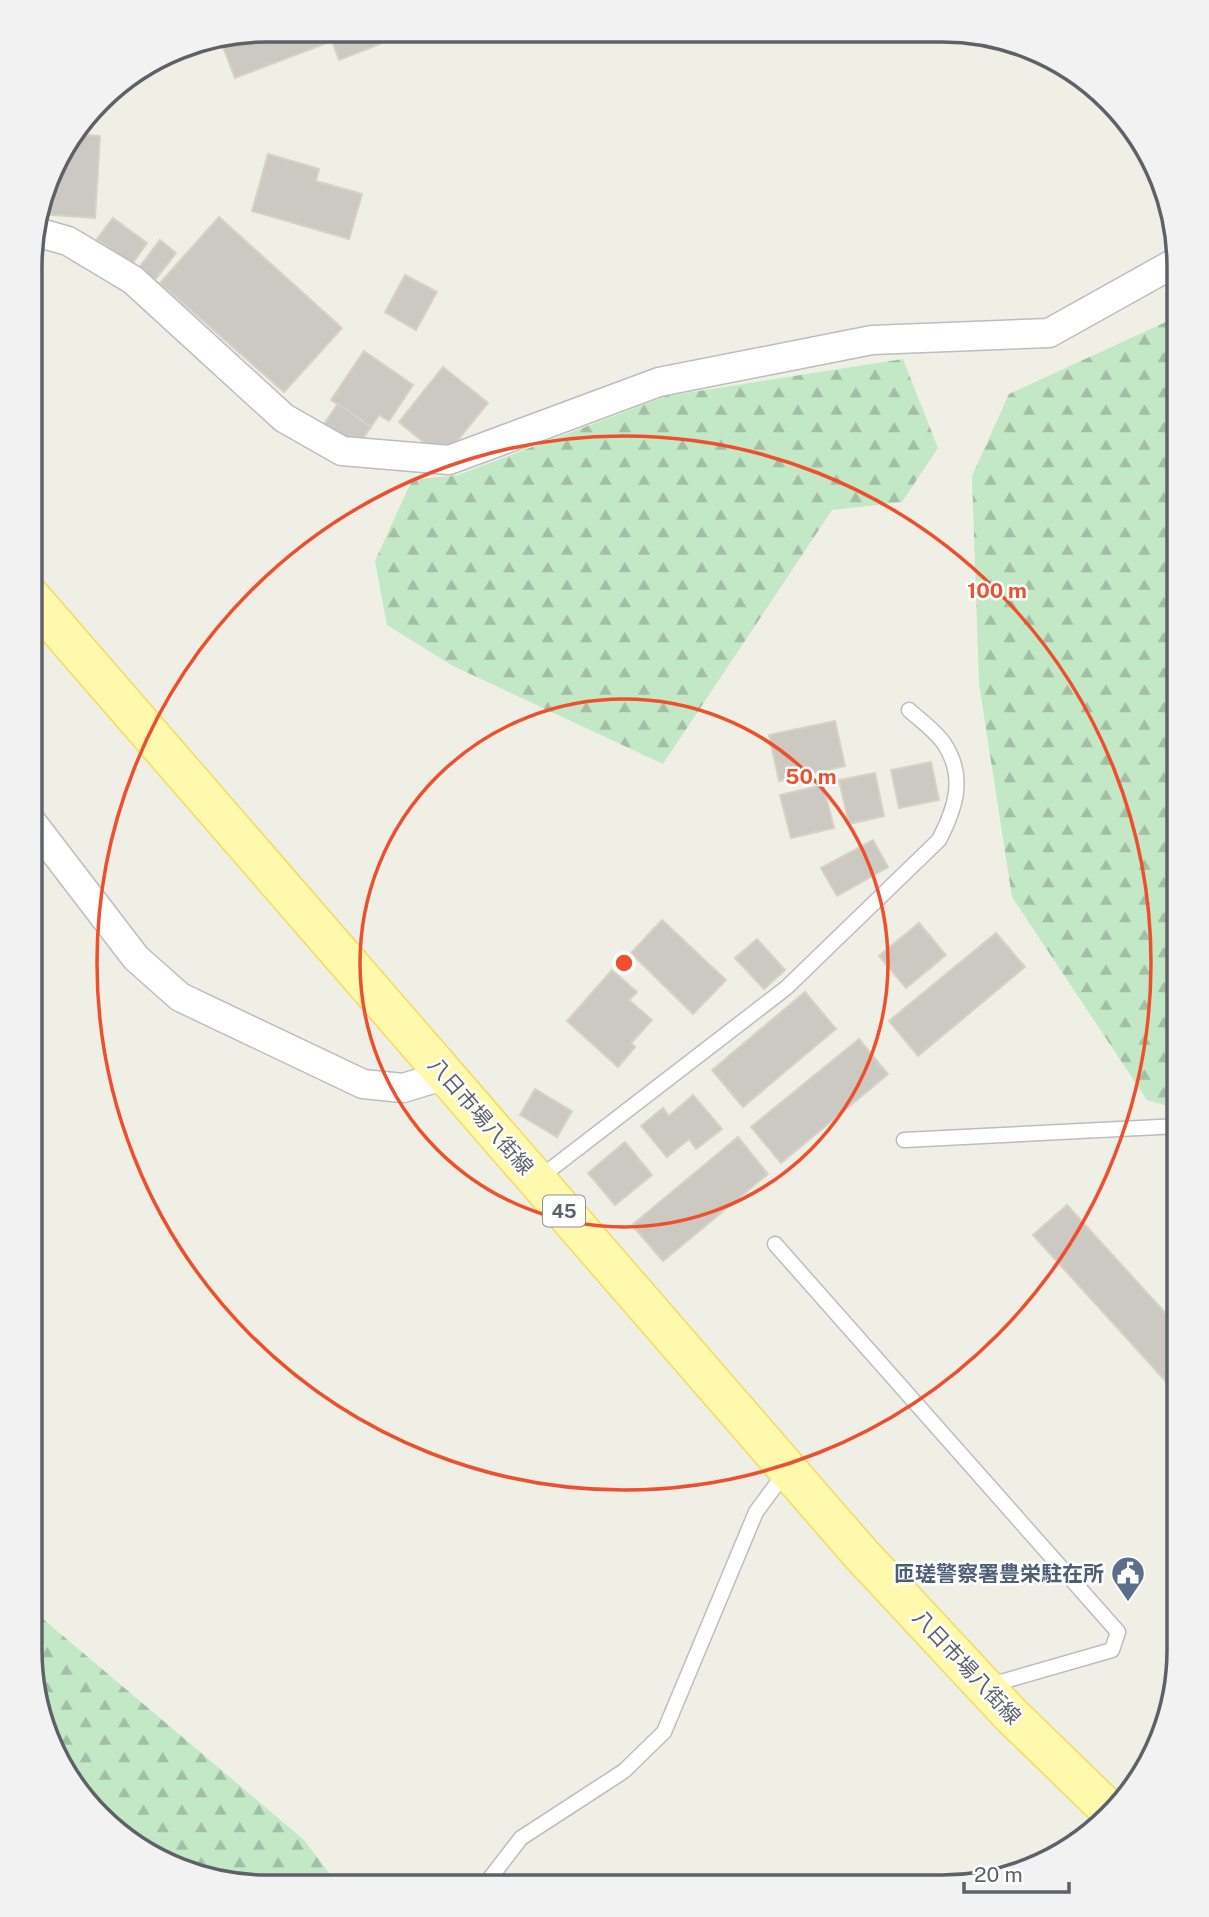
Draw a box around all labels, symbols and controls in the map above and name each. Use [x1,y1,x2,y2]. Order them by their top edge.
text: 100 m [967,578,1027,603]
text: 50 m [785,764,837,789]
centre of rings [612,951,636,975]
street label: 八日市場八街線 [423,1052,539,1180]
road number: 45 [543,1196,585,1226]
public building icon: 匝瑳警察署豊栄駐在所 [1109,1554,1147,1603]
place label: 匝瑳警察署豊栄駐在所 [894,1561,1104,1586]
street label: 八日市場八街線 [908,1605,1026,1729]
scale bar [964,1850,1069,1894]
text: 20 m [974,1862,1023,1887]

